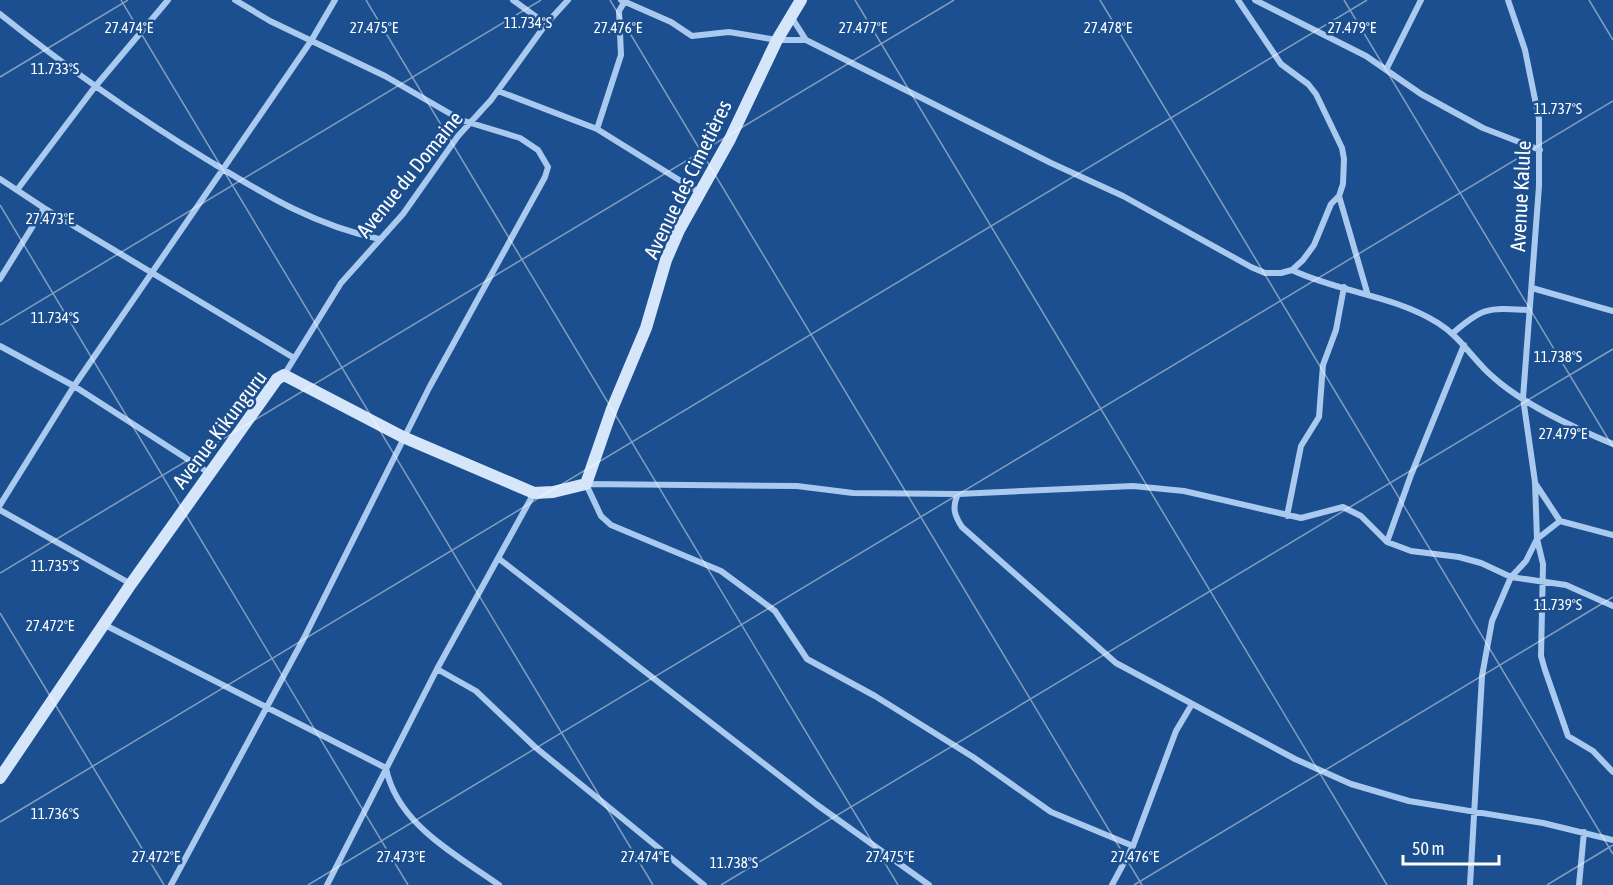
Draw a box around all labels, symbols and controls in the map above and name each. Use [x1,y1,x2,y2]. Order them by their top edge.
text: 11.734°S [504,14,552,31]
text: 27.474°E [105,19,154,36]
text: 27.475°E [350,19,399,36]
text: 27.476°E [594,19,643,36]
text: 27.477°E [839,19,888,36]
text: 27.478°E [1084,19,1133,36]
text: 27.479°E [1328,19,1377,36]
text: 11.733°S [31,60,79,77]
street label: Avenue des Cimetières [638,96,736,262]
text: 11.737°S [1534,100,1582,117]
street label: Avenue du Domaine [351,106,467,242]
street label: Avenue Kalule [1505,140,1535,252]
text: 27.473°E [26,210,75,227]
text: 11.734°S [31,309,79,326]
text: 11.738°S [1534,348,1582,365]
street label: Avenue Kikunguru [167,365,271,493]
text: 27.479°E [1539,425,1588,442]
text: 11.735°S [31,557,79,574]
text: 11.739°S [1534,596,1582,613]
text: 27.472°E [26,617,75,634]
text: 11.736°S [31,805,79,822]
scale bar [1403,828,1499,866]
text: 50 m [1412,838,1444,859]
text: 27.472°E [132,848,181,865]
text: 27.473°E [377,848,426,865]
text: 27.474°E [621,848,670,865]
text: 27.475°E [866,848,915,865]
text: 27.476°E [1111,848,1160,865]
text: 11.738°S [710,854,758,871]

